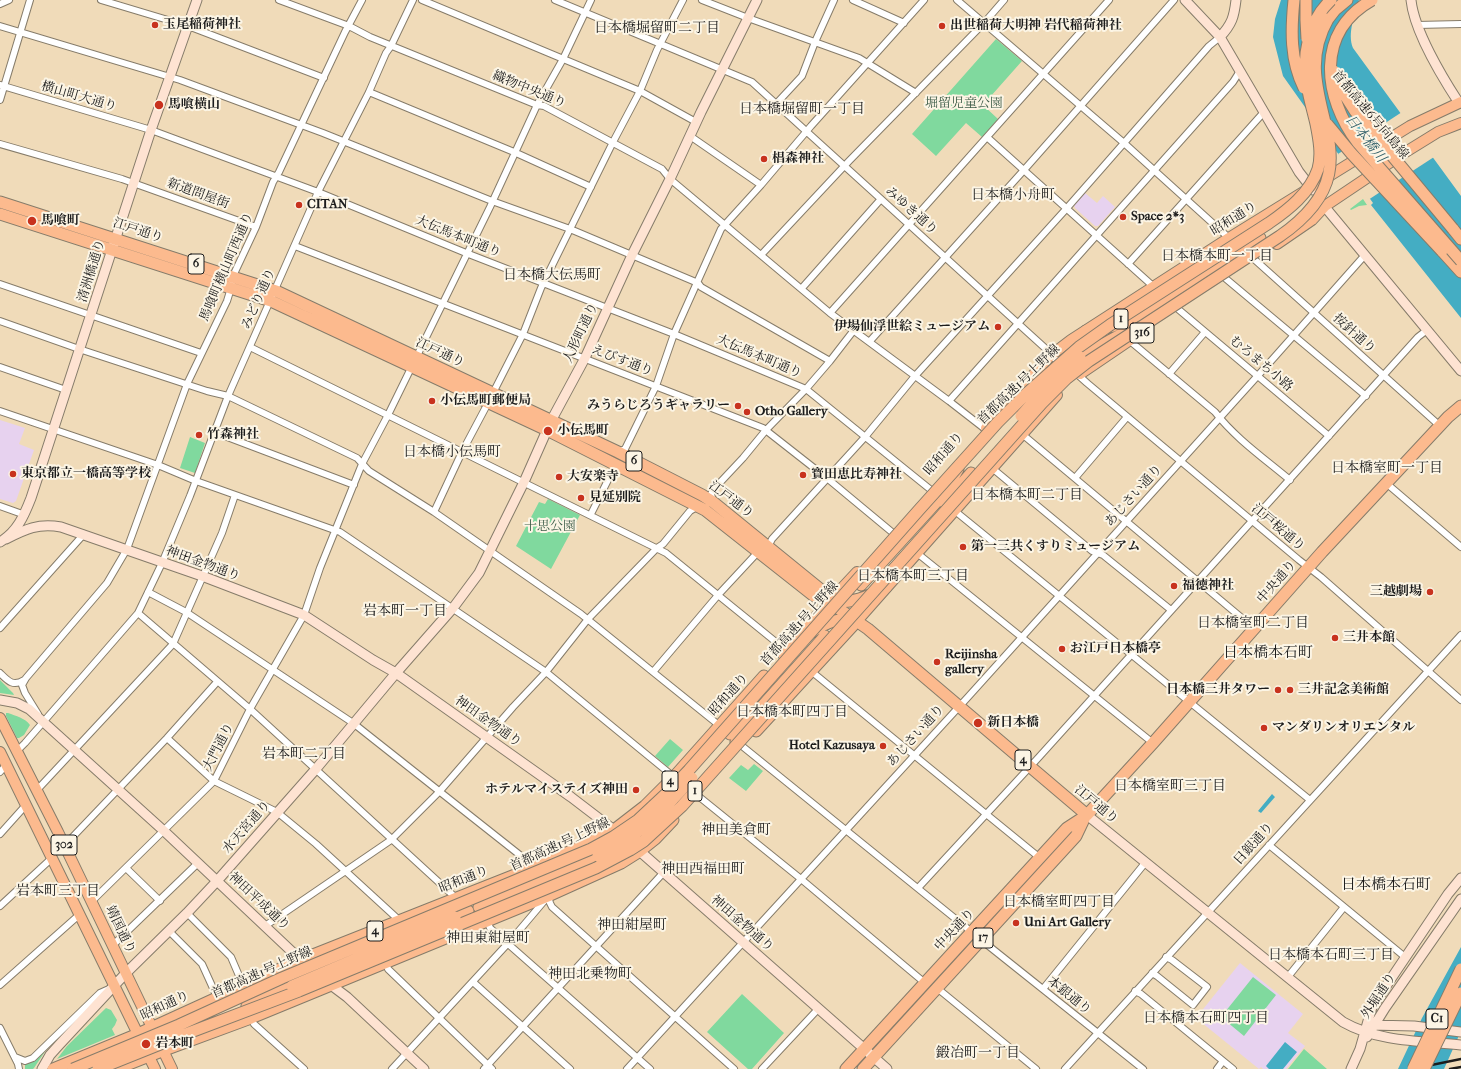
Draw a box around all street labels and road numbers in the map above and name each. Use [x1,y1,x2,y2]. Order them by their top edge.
street label: 首都高速6号向島線 [1328,67,1412,163]
street label: 織物中央通り [490,68,568,112]
street label: 横山町大通り [39,79,119,115]
street label: 新道問屋街 [165,176,231,212]
street label: みゆき通り [882,183,940,239]
street label: 昭和通り [1208,199,1260,239]
street label: 馬喰町横山町西通り [197,210,257,324]
street label: 大伝馬本町通り [413,213,503,261]
street label: 江戸通り [111,216,165,246]
street label: 清洲橋通り [75,238,109,304]
road number: 6 [188,254,204,274]
street label: みどり通り [239,266,279,332]
street label: 人形町通り [560,300,602,366]
road number: 1 [1114,309,1128,329]
street label: 按針通り [1329,311,1379,357]
road number: 316 [1130,323,1154,343]
street label: 大伝馬本町通り [714,332,804,382]
street label: むろまち小路 [1226,333,1296,395]
street label: 江戸通り [413,335,467,371]
street label: えびす通り [589,342,655,380]
street label: 首都高速1号上野線 [975,342,1063,428]
street label: 昭和通り [921,429,967,479]
road number: 6 [626,451,642,471]
street label: あじさい通り [1102,462,1166,530]
street label: 江戸通り [706,478,756,522]
street label: 江戸桜通り [1248,501,1308,555]
street label: 神田金物通り [164,543,242,585]
street label: 中央通り [1254,557,1300,607]
street label: 首都高速1号上野線 [758,578,842,670]
street label: 昭和通り [706,670,752,720]
street label: 神田金物通り [452,693,524,751]
street label: あじさい通り [884,702,948,770]
street label: 大門通り [200,720,238,774]
road number: 4 [1015,750,1031,770]
road number: 4 [662,771,678,791]
road number: 1 [688,781,702,801]
street label: 江戸通り [1071,782,1121,828]
street label: 水天宮通り [220,797,274,857]
street label: 首都高速1号上野線 [507,815,613,875]
street label: 日銀通り [1231,819,1277,869]
road number: 302 [51,835,77,855]
street label: 昭和通り [437,863,491,897]
street label: 神田平成通り [225,870,293,934]
street label: 神田金物通り [707,893,777,955]
street label: 靖国通り [102,903,138,957]
street label: 中央通り [932,906,978,954]
road number: 4 [367,921,383,941]
road number: 17 [973,928,993,948]
street label: 首都高速1号上野線 [209,944,315,1002]
street label: 外堀通り [1358,970,1400,1022]
street label: 本銀通り [1044,974,1094,1018]
street label: 昭和通り [138,988,192,1024]
road number: C1 [1426,1009,1448,1029]

